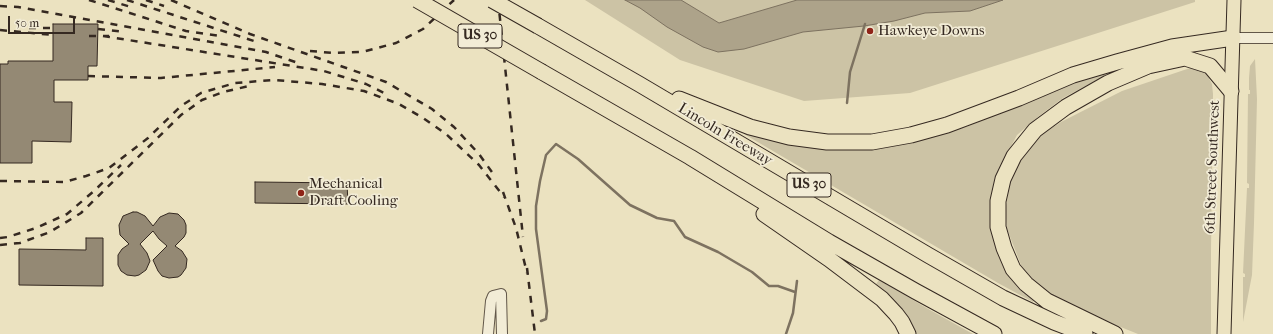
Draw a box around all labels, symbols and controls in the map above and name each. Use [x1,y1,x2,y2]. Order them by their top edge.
scale bar [10,8,77,34]
text: 50 m [15,16,39,30]
place label: Hawkeye Downs [878,22,985,40]
road number: US 30 [458,24,502,48]
marker: Hawkeye Downs [865,26,875,36]
street label: Lincoln Freeway [675,100,775,170]
street label: 6th Street Southwest [1202,100,1224,234]
road number: US 30 [787,173,831,197]
place label: Mechanical Draft Cooling [309,175,398,210]
marker: Mechanical Draft Cooling [296,188,306,198]

